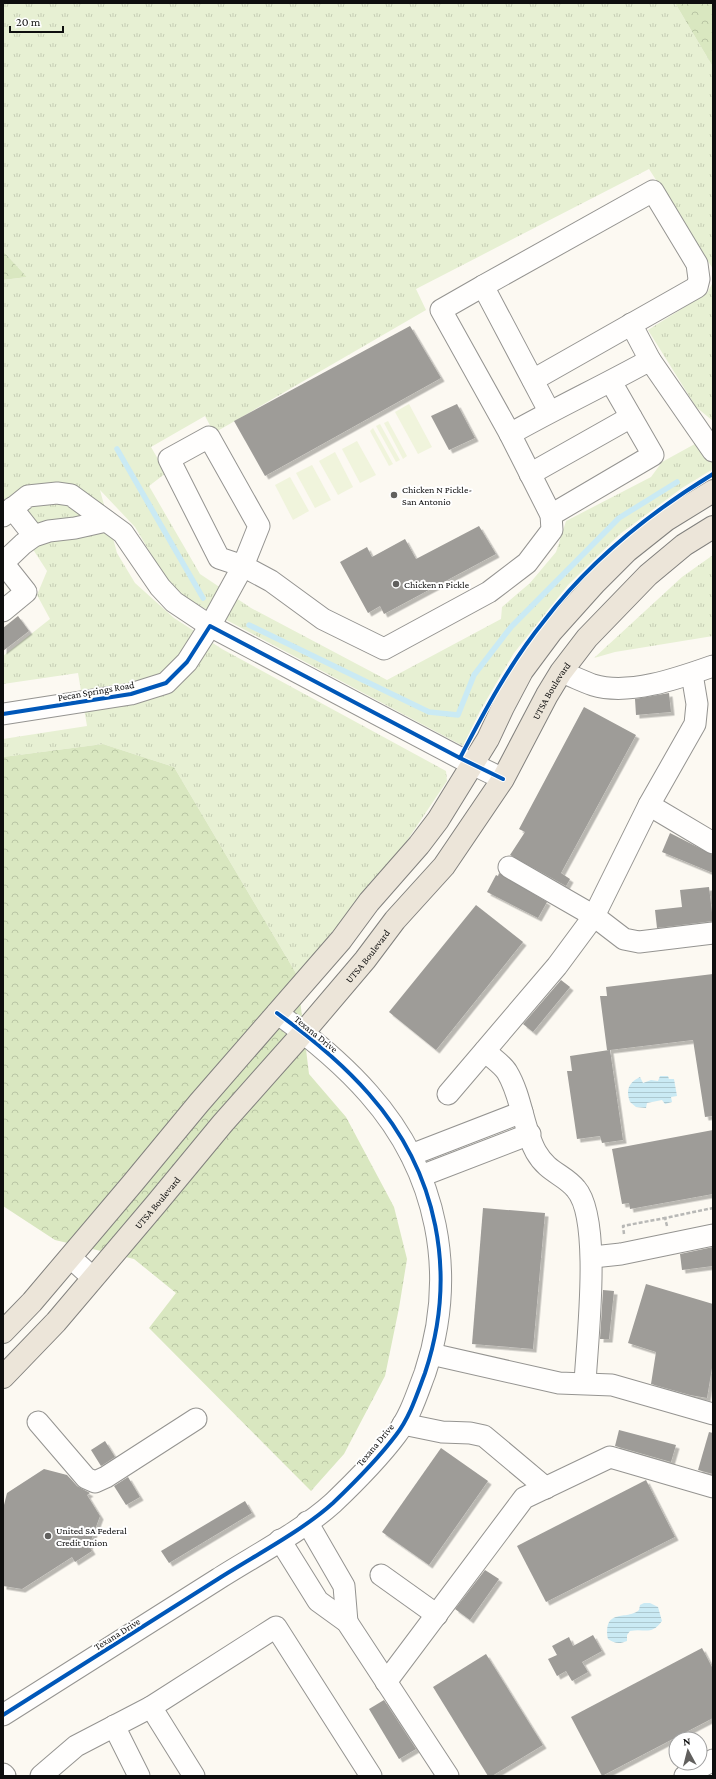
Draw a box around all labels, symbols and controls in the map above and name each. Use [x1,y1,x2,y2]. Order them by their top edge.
scale bar [10,8,63,34]
text: 20 m [16,15,41,29]
place label: Chicken N Pickle- San Antonio [402,484,472,507]
marker: Chicken N Pickle- San Antonio [389,490,399,500]
marker: Chicken n Pickle [391,579,401,589]
place label: Chicken n Pickle [404,579,470,590]
street label: UTSA Boulevard [530,659,573,721]
street label: Pecan Springs Road [57,679,136,703]
street label: UTSA Boulevard [343,927,392,985]
street label: Texana Drive [292,1013,340,1055]
street label: UTSA Boulevard [132,1173,183,1231]
street label: Texana Drive [354,1421,396,1469]
place label: United SA Federal Credit Union [56,1525,127,1548]
marker: United SA Federal Credit Union [43,1531,53,1541]
street label: Texana Drive [92,1615,143,1653]
north arrow [668,1731,708,1771]
text: N [682,1735,692,1747]

